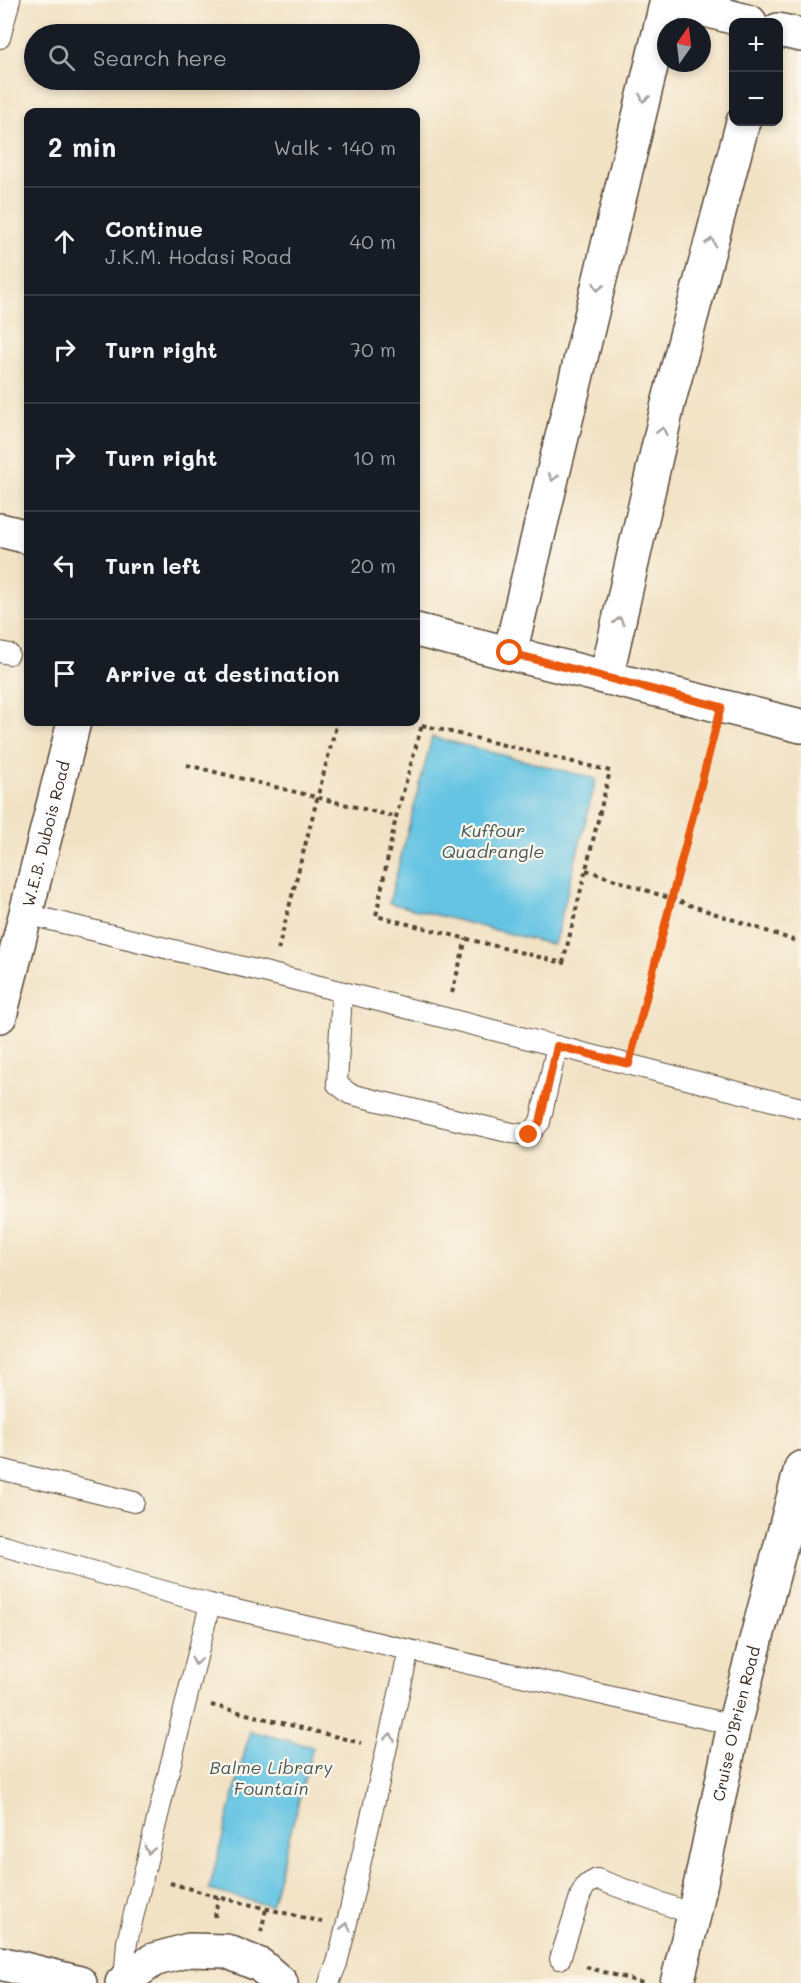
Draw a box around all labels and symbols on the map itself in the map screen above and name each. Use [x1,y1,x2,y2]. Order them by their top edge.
north arrow [657,18,711,72]
one-way arrow [638,93,651,103]
one-way arrow [704,237,716,248]
one-way arrow [593,282,606,292]
one-way arrow [655,426,668,436]
one-way arrow [547,472,560,482]
one-way arrow [612,616,625,626]
route start [496,639,522,665]
street label: W.E.B. Dubois Road [17,758,74,909]
water label: Kuffour Quadrangle [442,818,544,863]
route end [515,1121,541,1147]
street label: Cruise O'Brien Road [707,1644,764,1803]
one-way arrow [191,1655,204,1665]
one-way arrow [382,1732,395,1742]
water label: Balme Library Fountain [209,1755,333,1800]
one-way arrow [144,1845,157,1855]
one-way arrow [339,1922,352,1932]

